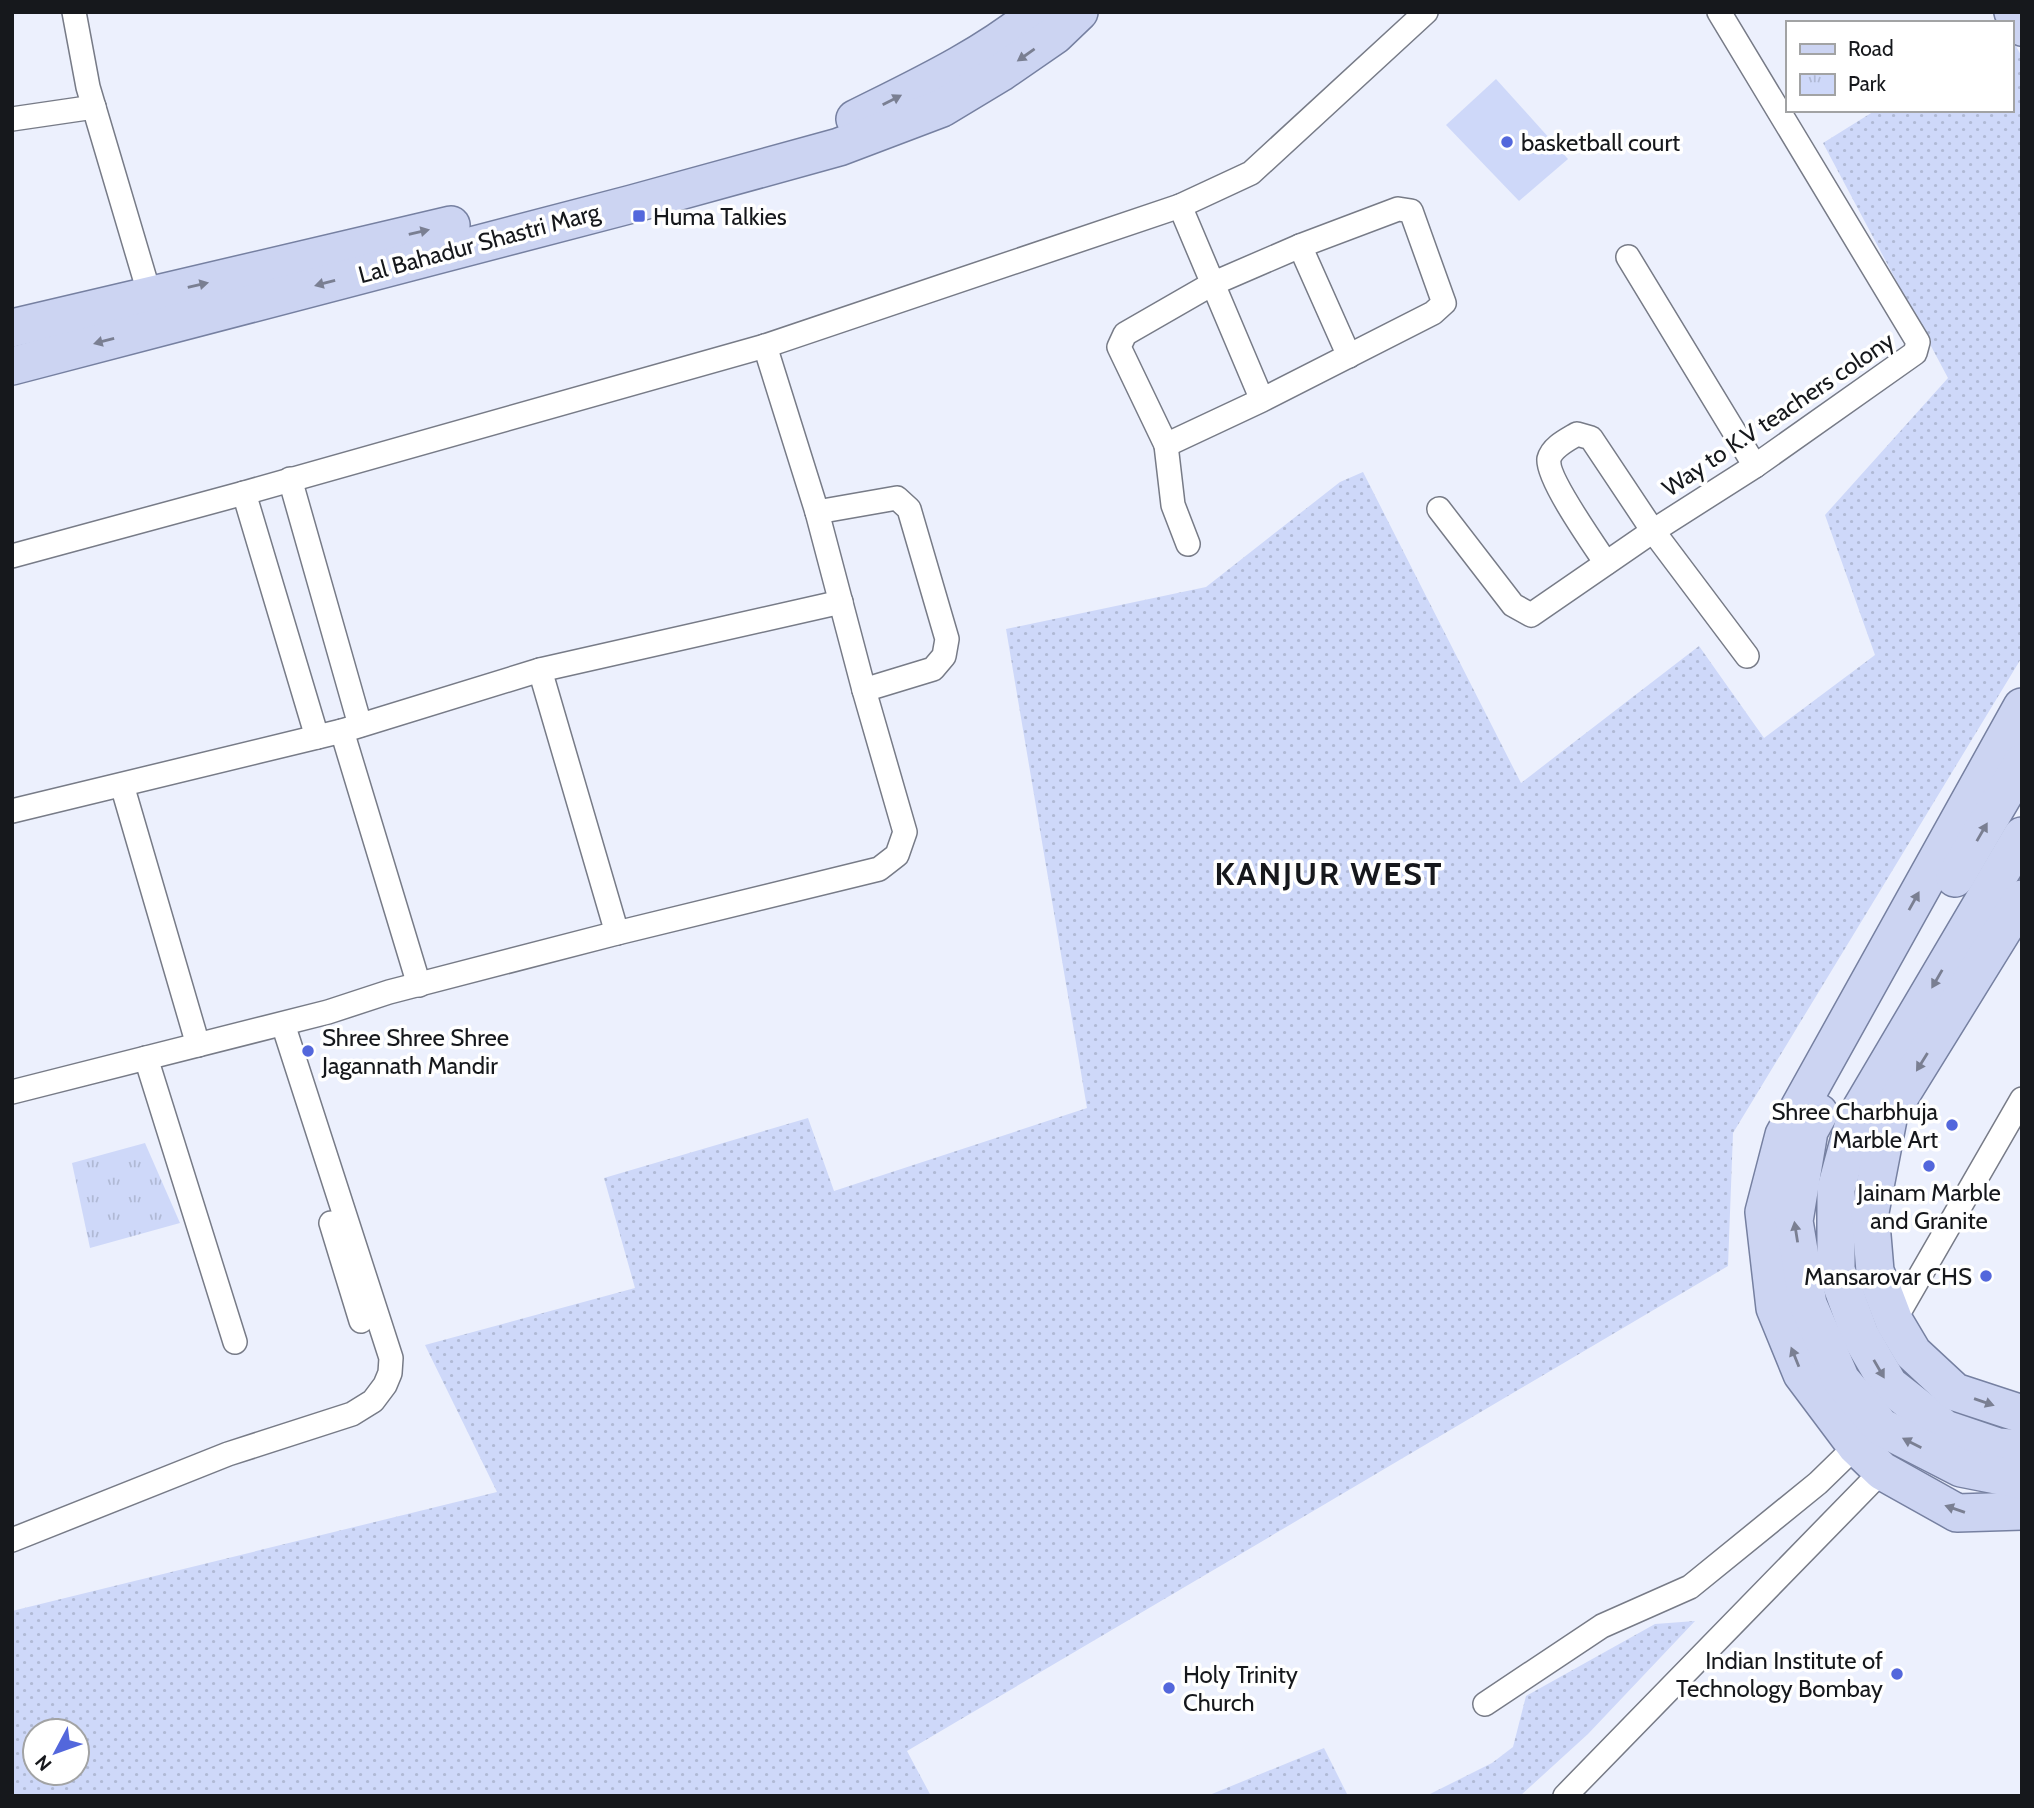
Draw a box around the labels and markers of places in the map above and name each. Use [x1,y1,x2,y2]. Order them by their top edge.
place label: basketball court [1521,128,1680,157]
marker: basketball court [1499,134,1515,150]
place label: Huma Talkies [653,202,787,231]
marker: Huma Talkies [631,208,647,224]
place label: Shree Shree Shree Jagannath Mandir [321,1023,509,1080]
marker: Shree Shree Shree Jagannath Mandir [300,1043,316,1059]
place label: Shree Charbhuja Marble Art [1771,1097,1938,1154]
marker: Shree Charbhuja Marble Art [1944,1117,1960,1133]
marker: Jainam Marble and Granite [1921,1158,1937,1174]
place label: Jainam Marble and Granite [1856,1178,2001,1235]
place label: Mansarovar CHS [1804,1262,1972,1291]
marker: Mansarovar CHS [1978,1268,1994,1284]
place label: Indian Institute of Technology Bombay [1676,1646,1883,1703]
place label: Holy Trinity Church [1183,1660,1298,1717]
marker: Indian Institute of Technology Bombay [1889,1666,1905,1682]
marker: Holy Trinity Church [1161,1680,1177,1696]

